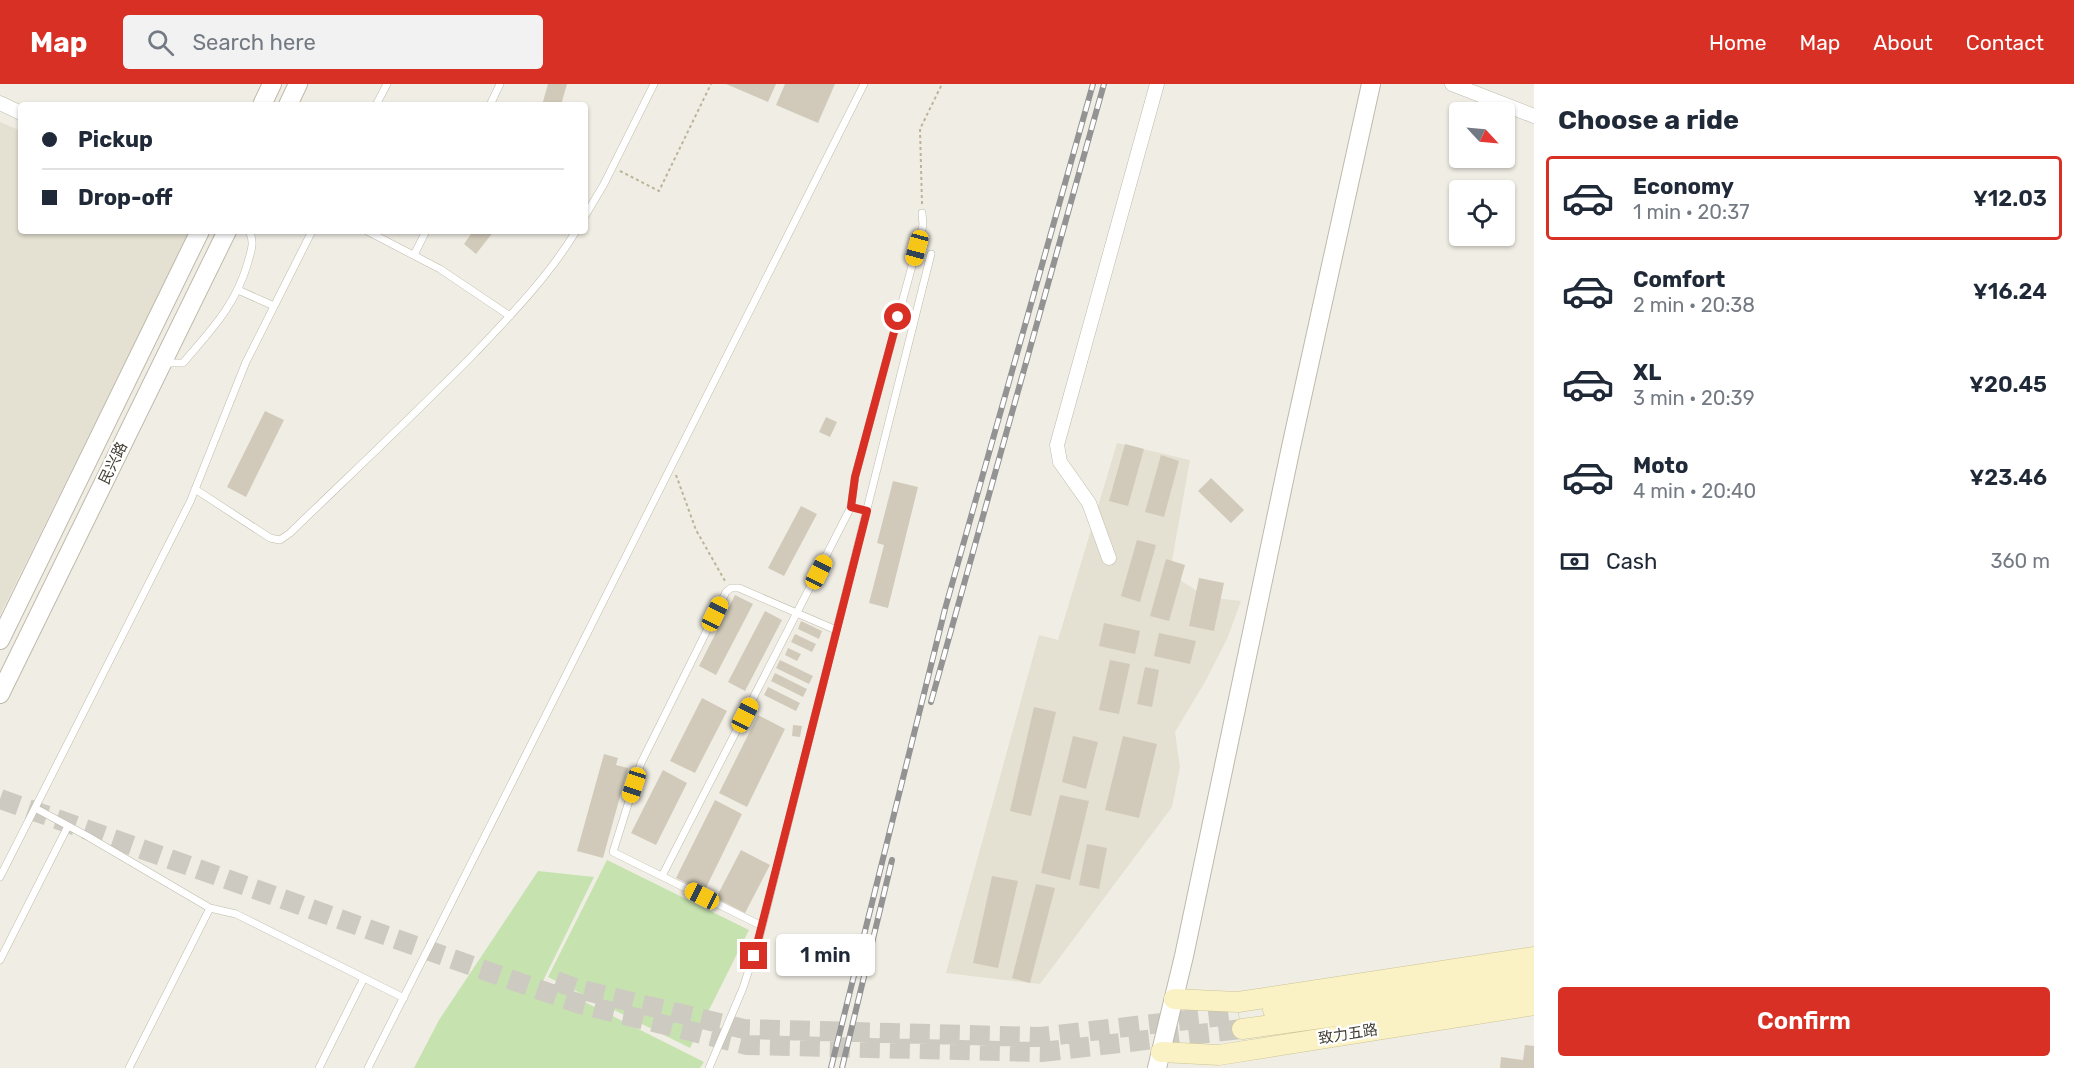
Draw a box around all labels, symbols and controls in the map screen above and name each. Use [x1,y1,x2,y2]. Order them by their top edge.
search box [123,15,543,69]
text: Map [30,26,87,59]
icon: search [144,26,177,59]
text: Search here [192,29,316,56]
text: Home [1709,30,1766,55]
text: Map [1799,30,1840,55]
text: About [1873,30,1933,55]
text: Contact [1966,30,2044,55]
north arrow [1449,102,1515,168]
map controls [1449,102,1515,246]
text: Choose a ride [1558,104,1739,136]
text: Pickup [78,126,153,153]
icon: car [1561,171,1615,225]
text: Economy [1633,173,1734,200]
button: locate [1449,180,1515,246]
text: Drop-off [78,184,173,211]
text: ¥12.03 [1973,185,2047,212]
text: 1 min · 20:37 [1633,200,1749,224]
car [904,228,930,268]
icon: car [1561,264,1615,318]
text: Comfort [1633,266,1725,293]
text: ¥16.24 [1973,278,2047,305]
text: 2 min · 20:38 [1633,293,1755,317]
route start [884,303,911,330]
icon: car [1561,357,1615,411]
text: XL [1633,359,1661,386]
text: ¥20.45 [1969,371,2047,398]
text: 3 min · 20:39 [1633,386,1755,410]
street label: 民兴路 [95,439,131,487]
icon: car [1561,450,1615,504]
text: Moto [1633,452,1688,479]
text: ¥23.46 [1970,464,2047,491]
text: 4 min · 20:40 [1633,479,1756,503]
icon: cash [1558,545,1591,578]
text: Cash [1606,548,1657,575]
text: 360 m [1991,549,2050,573]
car [803,552,835,592]
car [699,594,731,634]
car [729,695,761,735]
car [620,765,648,805]
car [682,880,722,912]
callout: 1 min [775,935,874,977]
route end [740,942,767,969]
text: 1 min [800,943,851,967]
button: Confirm [1558,987,2050,1056]
street label: 致力五路 [1317,1020,1379,1048]

